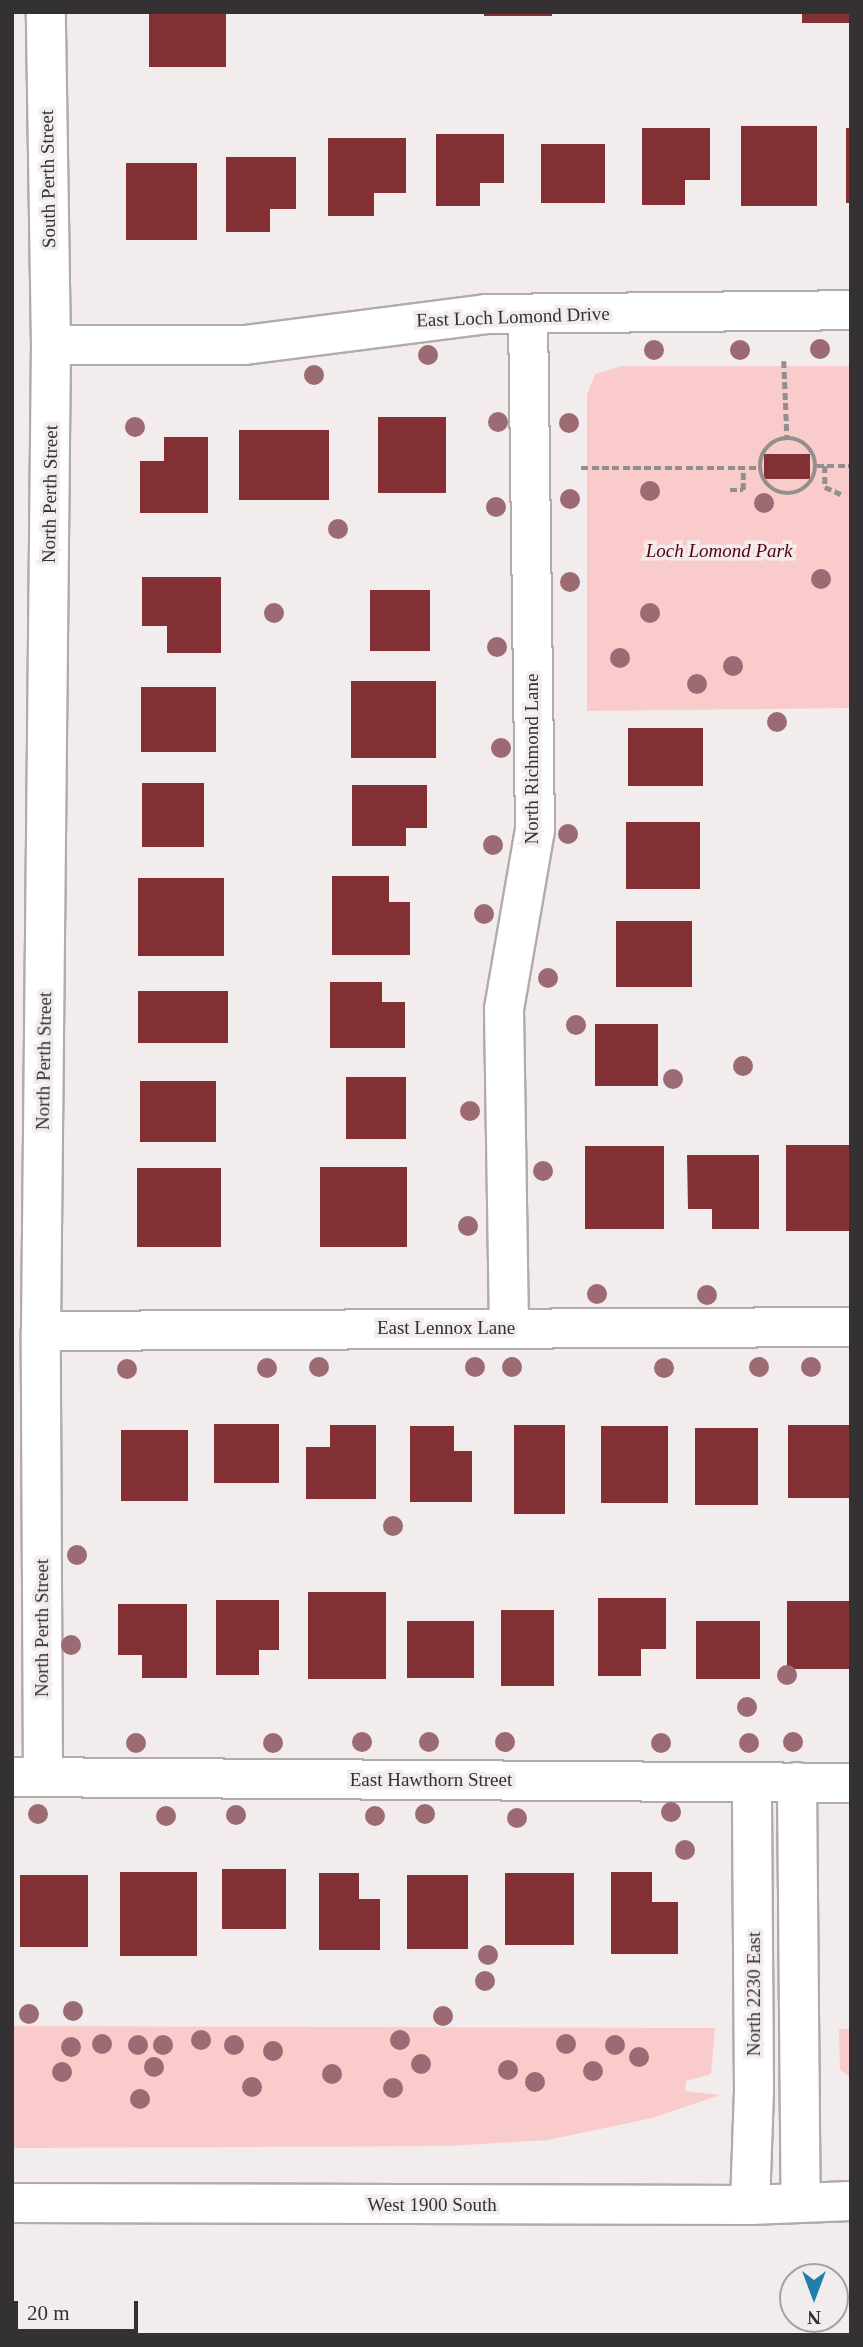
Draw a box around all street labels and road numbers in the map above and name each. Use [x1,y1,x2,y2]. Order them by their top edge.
street label: South Perth Street [35,110,61,248]
street label: East Loch Lomond Drive [416,302,610,332]
street label: North Perth Street [37,425,63,563]
street label: North Richmond Lane [521,674,543,844]
street label: North Perth Street [31,992,57,1130]
street label: East Lennox Lane [377,1317,515,1339]
street label: North Perth Street [31,1559,53,1697]
street label: East Hawthorn Street [350,1769,512,1791]
street label: North 2230 East [743,1932,765,2056]
street label: West 1900 South [367,2194,497,2216]

